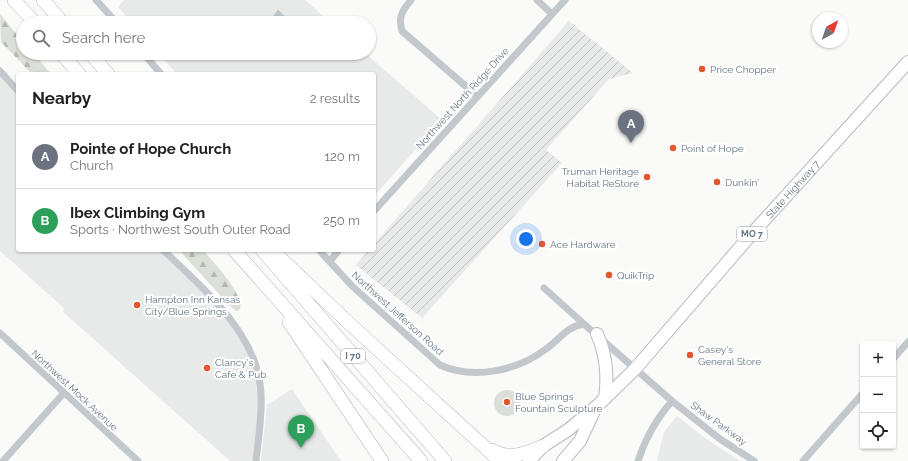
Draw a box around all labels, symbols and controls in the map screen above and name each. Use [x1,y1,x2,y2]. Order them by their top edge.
north arrow [812,12,848,48]
search box [16,16,376,60]
icon: search [30,27,52,49]
text: Search here [62,29,145,47]
street label: Northwest North Ridge Drive [414,45,511,151]
marker: Price Chopper [697,64,707,74]
place label: Price Chopper [710,64,777,75]
text: Nearby [32,88,91,108]
text: 2 results [310,91,360,106]
pin: A [618,110,644,143]
text: Pointe of Hope Church [70,140,231,158]
marker: Point of Hope [668,143,678,153]
place label: Point of Hope [681,143,744,154]
text: A [41,149,49,164]
text: 120 m [324,149,360,164]
text: Church [70,158,113,173]
street label: State Highway 7 [764,158,822,221]
place label: Truman Heritage Habitat ReStore [562,166,639,189]
marker: Truman Heritage Habitat ReStore [642,172,652,182]
marker: Dunkin' [712,177,722,187]
place label: Dunkin' [725,177,759,188]
text: Ibex Climbing Gym [70,204,205,222]
text: B [41,213,49,228]
text: 250 m [323,213,360,228]
text: Sports · Northwest South Outer Road [70,222,291,237]
road number: MO 7 [737,227,767,241]
your location [516,229,536,249]
marker: Ace Hardware [537,239,547,249]
place label: Ace Hardware [550,239,616,250]
street label: Northwest Jefferson Road [350,269,446,357]
marker: QuikTrip [604,270,614,280]
place label: QuikTrip [617,270,654,281]
place label: Hampton Inn Kansas City/Blue Springs [145,294,240,317]
marker: Hampton Inn Kansas City/Blue Springs [132,300,142,310]
map controls [860,341,896,449]
button: + [860,341,896,377]
place label: Casey's General Store [698,344,761,367]
street label: Northwest Mock Avenue [29,348,120,433]
road number: I 70 [341,349,365,363]
marker: Casey's General Store [685,350,695,360]
place label: Clancy's Cafe & Pub [215,357,266,380]
marker: Clancy's Cafe & Pub [202,363,212,373]
button: − [860,377,896,413]
place label: Blue Springs Fountain Sculpture [515,391,603,414]
marker: Blue Springs Fountain Sculpture [502,397,512,407]
street label: Shaw Parkway [688,399,749,448]
button: locate [860,413,896,449]
pin: B [288,415,314,448]

